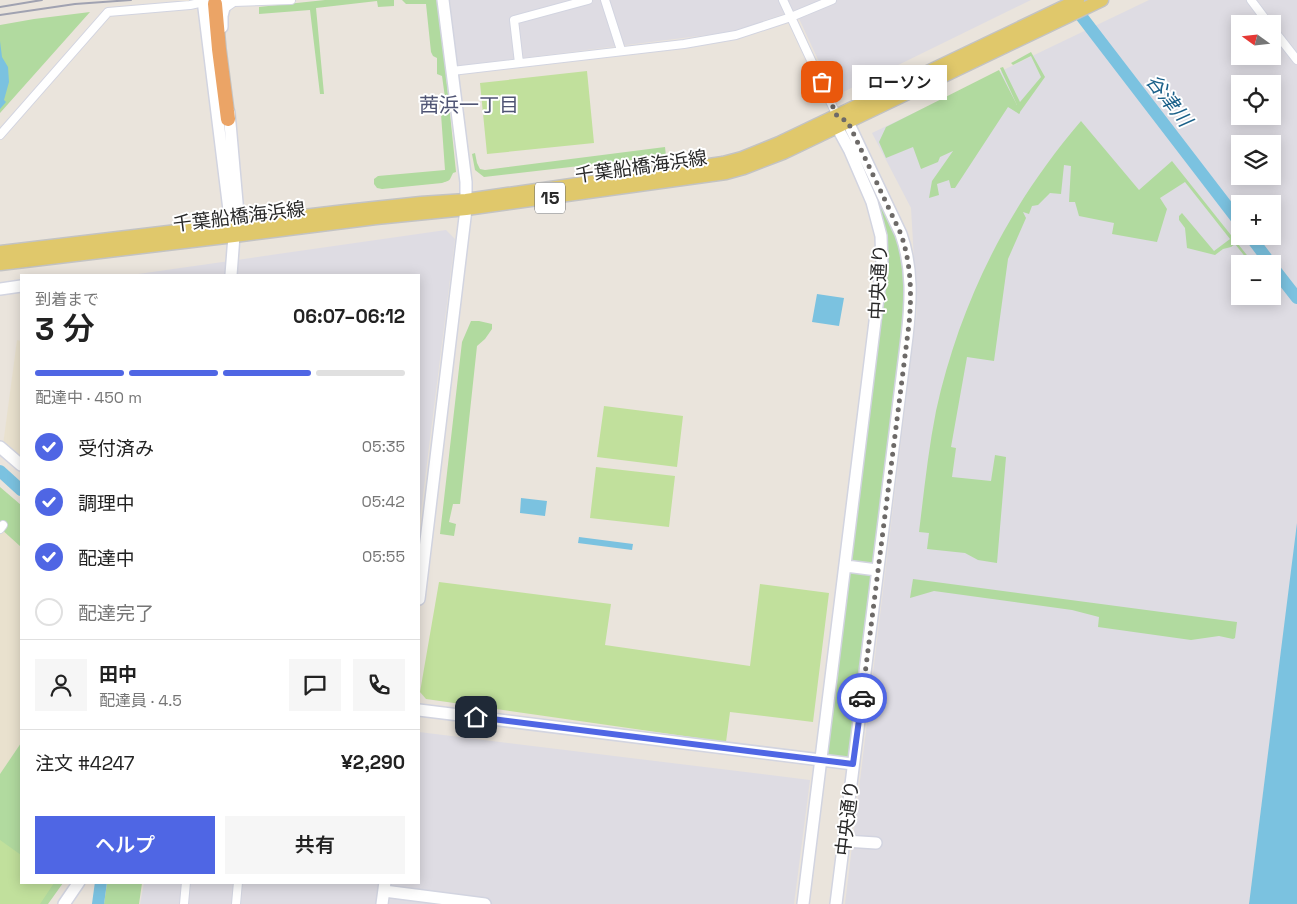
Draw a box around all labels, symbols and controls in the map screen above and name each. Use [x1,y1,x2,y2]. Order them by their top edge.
north arrow [1231,15,1281,65]
map controls [1231,15,1281,305]
pin [801,61,843,103]
callout: ローソン [852,64,947,100]
icon: bag [808,68,836,96]
water label: 谷津川 [1140,68,1199,133]
text: ローソン [867,72,932,93]
button: locate [1231,75,1281,125]
district label: 茜浜一丁目 [419,92,519,118]
button: layers [1231,135,1281,185]
street label: 千葉船橋海浜線 [573,145,709,188]
road number: 15 [535,182,565,214]
button: + [1231,195,1281,245]
street label: 千葉船橋海浜線 [172,196,307,237]
street label: 中央通り [864,243,893,321]
button: − [1231,255,1281,305]
text: 到着まで [35,289,99,310]
text: 06:07–06:12 [293,304,405,329]
text: 3 分 [35,309,95,349]
text: 配達中 · 450 m [35,387,142,408]
icon: check [35,433,63,461]
text: 受付済み [78,436,154,461]
text: 05:35 [362,436,405,457]
icon: check [35,488,63,516]
text: 調理中 [78,491,135,516]
text: 05:42 [361,491,405,512]
icon: check [35,543,63,571]
text: 配達中 [78,546,135,571]
text: 05:55 [362,546,405,567]
text: 配達完了 [78,601,154,626]
button: person [35,659,87,711]
button: chat [289,659,341,711]
button: phone [353,659,405,711]
text: 田中 [99,662,137,687]
courier [837,673,887,723]
icon: car [848,684,876,712]
text: 配達員 · 4.5 [99,690,182,711]
pin [455,696,497,738]
icon: home [462,703,490,731]
text: ¥2,290 [341,750,405,775]
text: 注文 #4247 [35,751,135,776]
street label: 中央通り [830,779,865,857]
button: ヘルプ [35,816,215,874]
button: 共有 [225,816,405,874]

